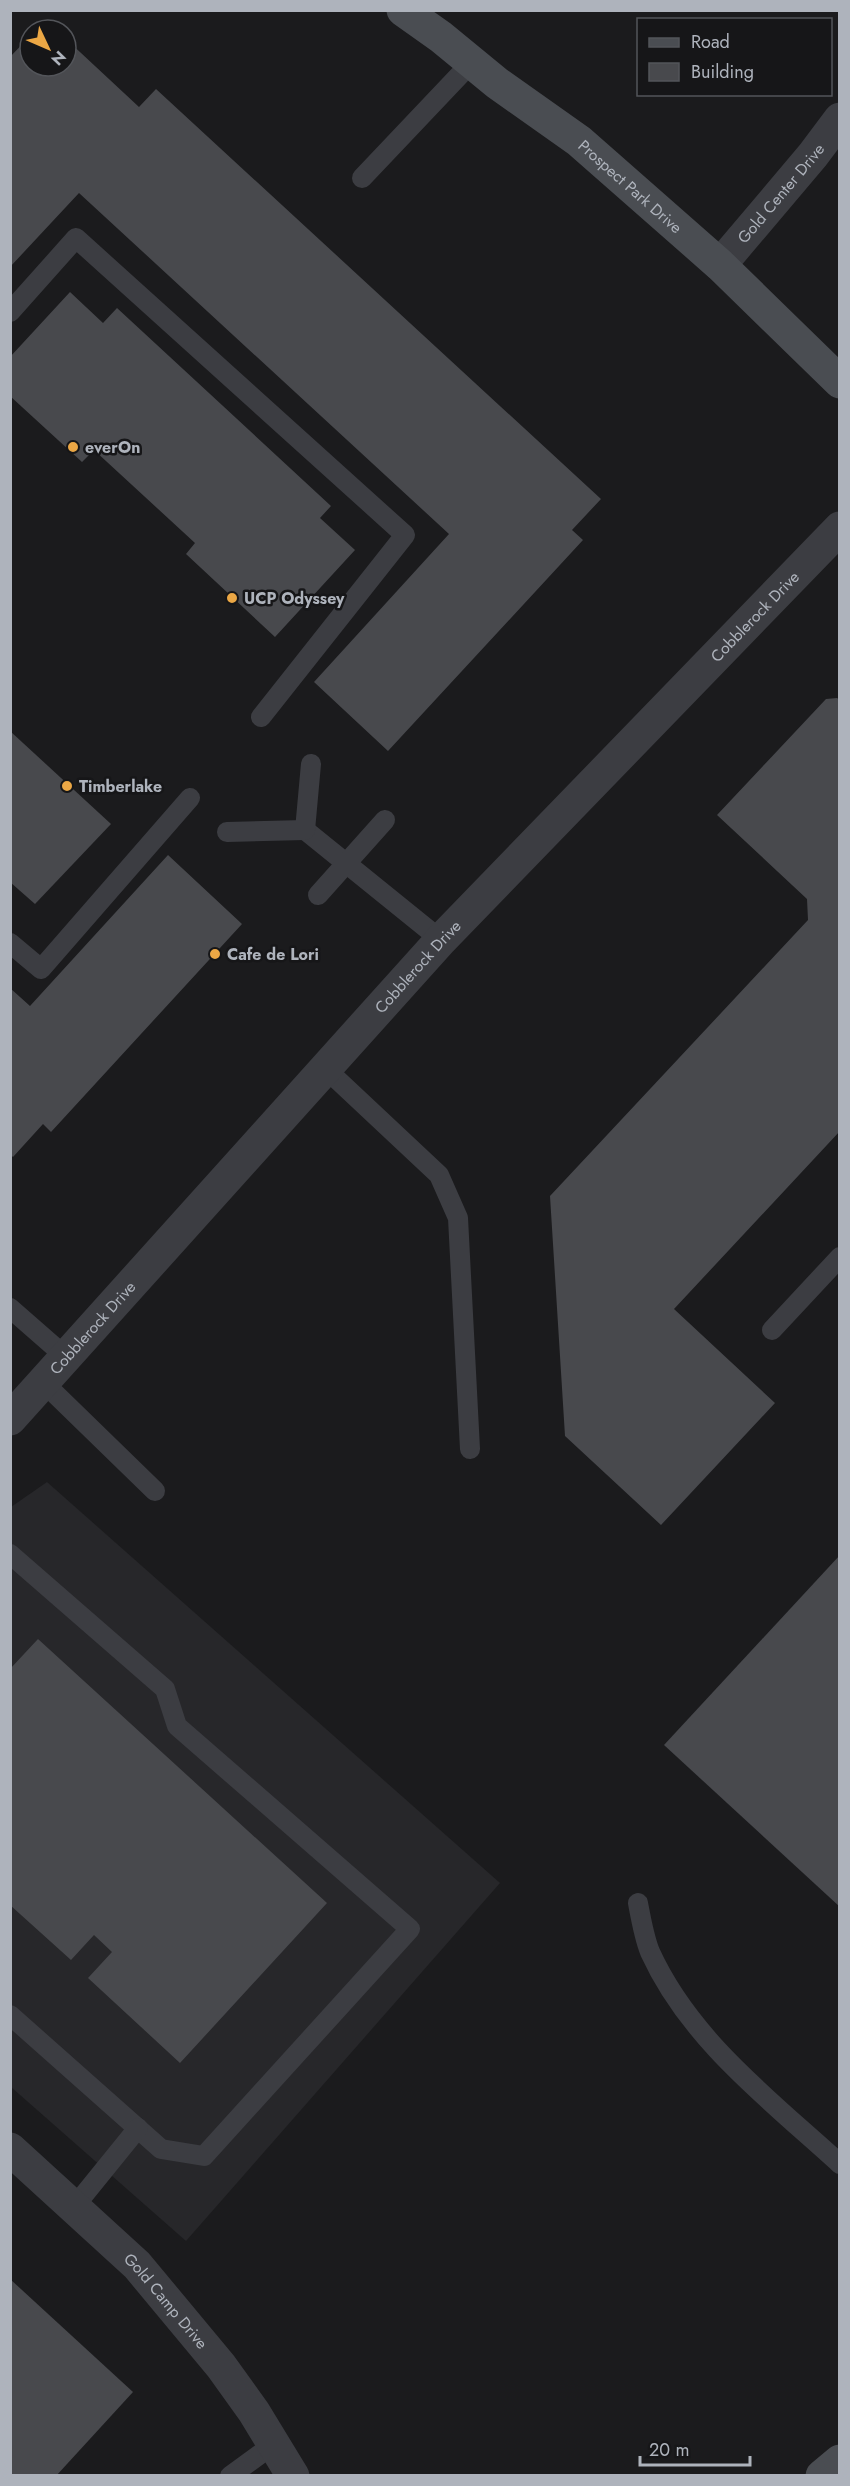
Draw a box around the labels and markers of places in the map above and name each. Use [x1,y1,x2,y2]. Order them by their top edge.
place label: everOn [85,436,140,459]
marker: everOn [66,440,80,454]
place label: UCP Odyssey [244,587,345,610]
marker: UCP Odyssey [225,591,239,605]
place label: Timberlake [79,775,162,798]
marker: Timberlake [60,779,74,793]
place label: Cafe de Lori [227,943,319,966]
marker: Cafe de Lori [208,947,222,961]

